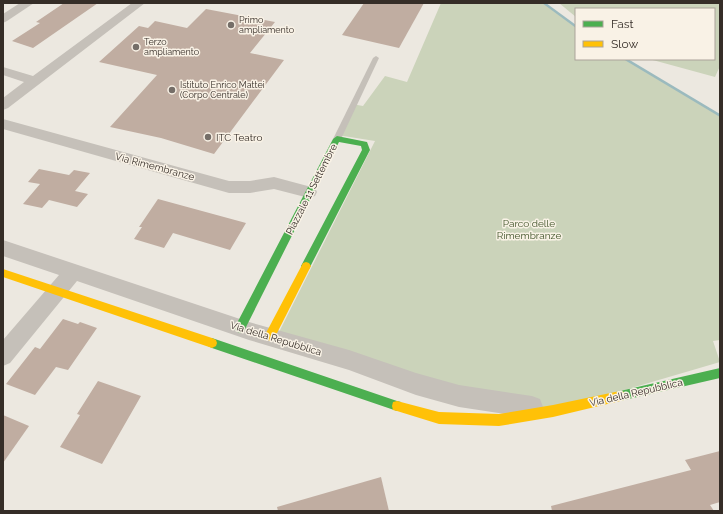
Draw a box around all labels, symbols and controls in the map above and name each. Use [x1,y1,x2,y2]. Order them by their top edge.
legend [575,8,715,60]
place label: Primo ampliamento [239,15,294,35]
text: Fast [611,17,634,31]
marker: Primo ampliamento [226,20,236,30]
place label: Terzo ampliamento [144,37,199,57]
text: Slow [611,37,638,51]
marker: Terzo ampliamento [131,42,141,52]
place label: Istituto Enrico Mattei (Corpo Centrale) [180,80,265,100]
marker: Istituto Enrico Mattei (Corpo Centrale) [167,85,177,95]
marker: ITC Teatro [203,132,213,142]
place label: ITC Teatro [216,132,262,143]
street label: Piazzale 11 Settembre [284,142,339,236]
street label: Via Rimembranze [114,151,196,182]
park label: Parco delle Rimembranze [497,218,561,241]
street label: Via della Repubblica [229,319,323,358]
street label: Via della Repubblica [589,376,684,409]

